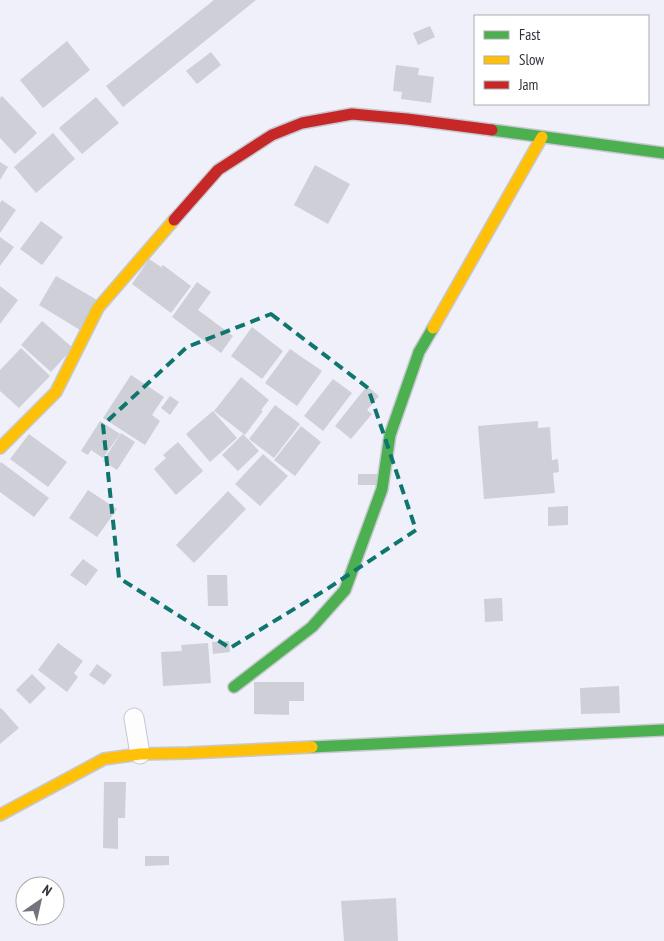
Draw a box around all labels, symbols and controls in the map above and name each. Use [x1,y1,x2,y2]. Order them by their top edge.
legend [474,15,649,105]
text: Fast [519,25,540,44]
text: Slow [519,50,544,69]
text: Jam [518,75,538,94]
north arrow [15,876,65,926]
text: N [39,881,55,900]

